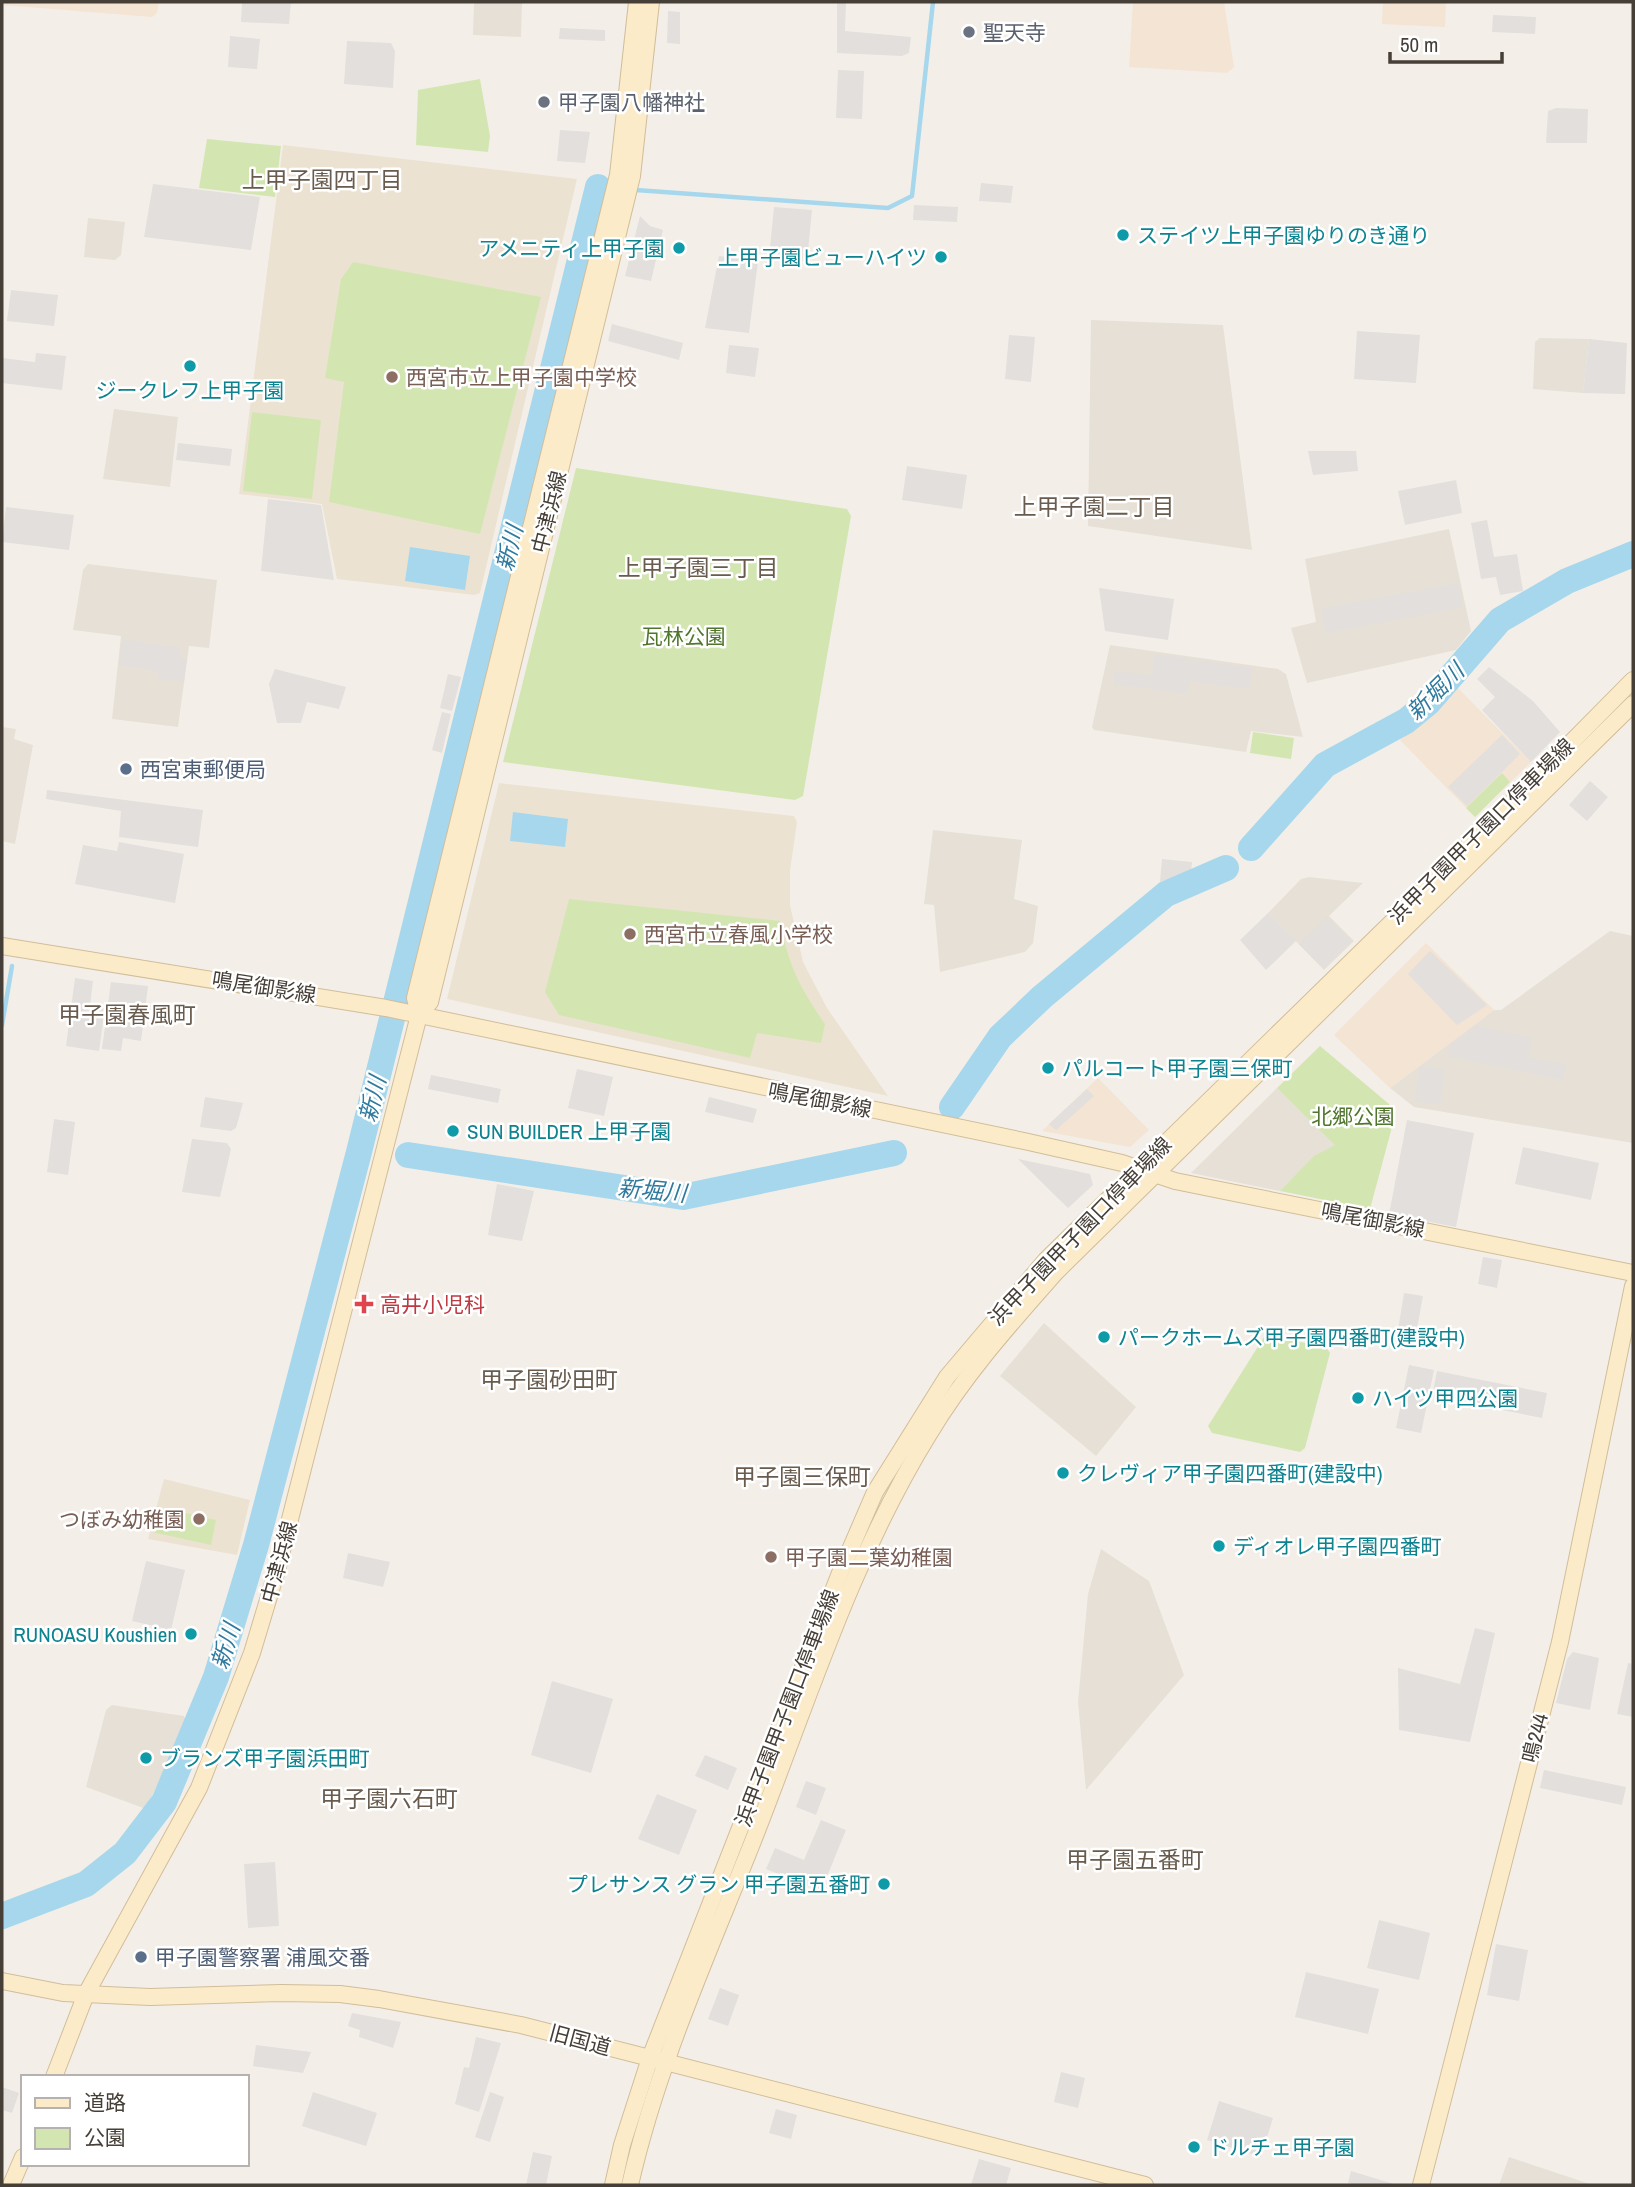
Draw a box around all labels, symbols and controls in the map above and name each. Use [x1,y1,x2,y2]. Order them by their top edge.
place label: 聖天寺 [983,18,1046,47]
scale bar [1390,21,1502,65]
marker: 聖天寺 [961,24,977,40]
text: 50 m [1400,30,1438,59]
place label: 甲子園八幡神社 [558,88,705,117]
marker: 甲子園八幡神社 [536,94,552,110]
district label: 上甲子園四丁目 [242,164,403,195]
place label: ステイツ上甲子園ゆりのき通り [1137,221,1430,250]
marker: ステイツ上甲子園ゆりのき通り [1115,227,1131,243]
place label: アメニティ上甲子園 [478,234,665,263]
marker: アメニティ上甲子園 [671,240,687,256]
place label: 上甲子園ビューハイツ [718,243,927,272]
marker: 上甲子園ビューハイツ [933,249,949,265]
marker: ジークレフ上甲子園 [182,358,198,374]
place label: 西宮市立上甲子園中学校 [406,363,637,392]
marker: 西宮市立上甲子園中学校 [384,369,400,385]
place label: ジークレフ上甲子園 [96,376,285,405]
street label: 中津浜線 [525,468,573,556]
district label: 上甲子園二丁目 [1014,491,1175,522]
water label: 新川 [488,519,530,574]
district label: 上甲子園三丁目 [618,552,779,583]
park label: 瓦林公園 [642,622,726,651]
water label: 新堀川 [1400,654,1472,726]
street label: 浜甲子園甲子園口停車場線 [1382,732,1580,930]
place label: 西宮東郵便局 [140,755,266,784]
marker: 西宮東郵便局 [118,761,134,777]
place label: 西宮市立春風小学校 [644,920,833,949]
marker: 西宮市立春風小学校 [622,926,638,942]
street label: 鳴尾御影線 [210,964,318,1010]
district label: 甲子園春風町 [58,999,196,1030]
place label: パルコート甲子園三保町 [1062,1054,1293,1083]
marker: パルコート甲子園三保町 [1040,1060,1056,1076]
water label: 新川 [351,1070,393,1125]
street label: 鳴尾御影線 [766,1076,874,1124]
park label: 北郷公園 [1311,1102,1395,1131]
place label: SUN BUILDER 上甲子園 [467,1117,672,1146]
marker: SUN BUILDER 上甲子園 [445,1123,461,1139]
street label: 浜甲子園甲子園口停車場線 [982,1130,1178,1332]
water label: 新堀川 [616,1172,691,1209]
street label: 鳴尾御影線 [1319,1196,1427,1244]
place label: 高井小児科 [380,1290,485,1319]
marker: 高井小児科 [354,1294,374,1314]
place label: パークホームズ甲子園四番町(建設中) [1118,1323,1465,1352]
marker: パークホームズ甲子園四番町(建設中) [1096,1329,1112,1345]
district label: 甲子園砂田町 [480,1364,618,1395]
place label: ハイツ甲四公園 [1372,1384,1519,1413]
marker: ハイツ甲四公園 [1350,1390,1366,1406]
place label: クレヴィア甲子園四番町(建設中) [1077,1459,1382,1488]
district label: 甲子園三保町 [733,1461,871,1492]
marker: クレヴィア甲子園四番町(建設中) [1055,1465,1071,1481]
place label: つぼみ幼稚園 [59,1505,185,1534]
marker: つぼみ幼稚園 [191,1511,207,1527]
street label: 中津浜線 [254,1518,304,1606]
place label: ディオレ甲子園四番町 [1233,1532,1442,1561]
marker: ディオレ甲子園四番町 [1211,1538,1227,1554]
place label: 甲子園二葉幼稚園 [785,1543,953,1572]
marker: 甲子園二葉幼稚園 [763,1549,779,1565]
street label: 浜甲子園甲子園口停車場線 [728,1585,846,1831]
water label: 新川 [203,1617,247,1673]
place label: RUNOASU Koushien [13,1620,177,1649]
marker: RUNOASU Koushien [183,1626,199,1642]
street label: 鳴244 [1515,1710,1555,1766]
place label: ブランズ甲子園浜田町 [160,1744,370,1773]
marker: ブランズ甲子園浜田町 [138,1750,154,1766]
district label: 甲子園六石町 [320,1783,458,1814]
district label: 甲子園五番町 [1066,1844,1204,1875]
place label: プレサンス グラン 甲子園五番町 [567,1870,870,1899]
marker: プレサンス グラン 甲子園五番町 [876,1876,892,1892]
place label: 甲子園警察署 浦風交番 [155,1943,370,1972]
marker: 甲子園警察署 浦風交番 [133,1949,149,1965]
street label: 旧国道 [546,2018,614,2062]
legend [21,2075,248,2166]
text: 道路 [84,2088,126,2117]
text: 公園 [84,2123,126,2152]
place label: ドルチェ甲子園 [1208,2133,1355,2162]
marker: ドルチェ甲子園 [1186,2139,1202,2155]

